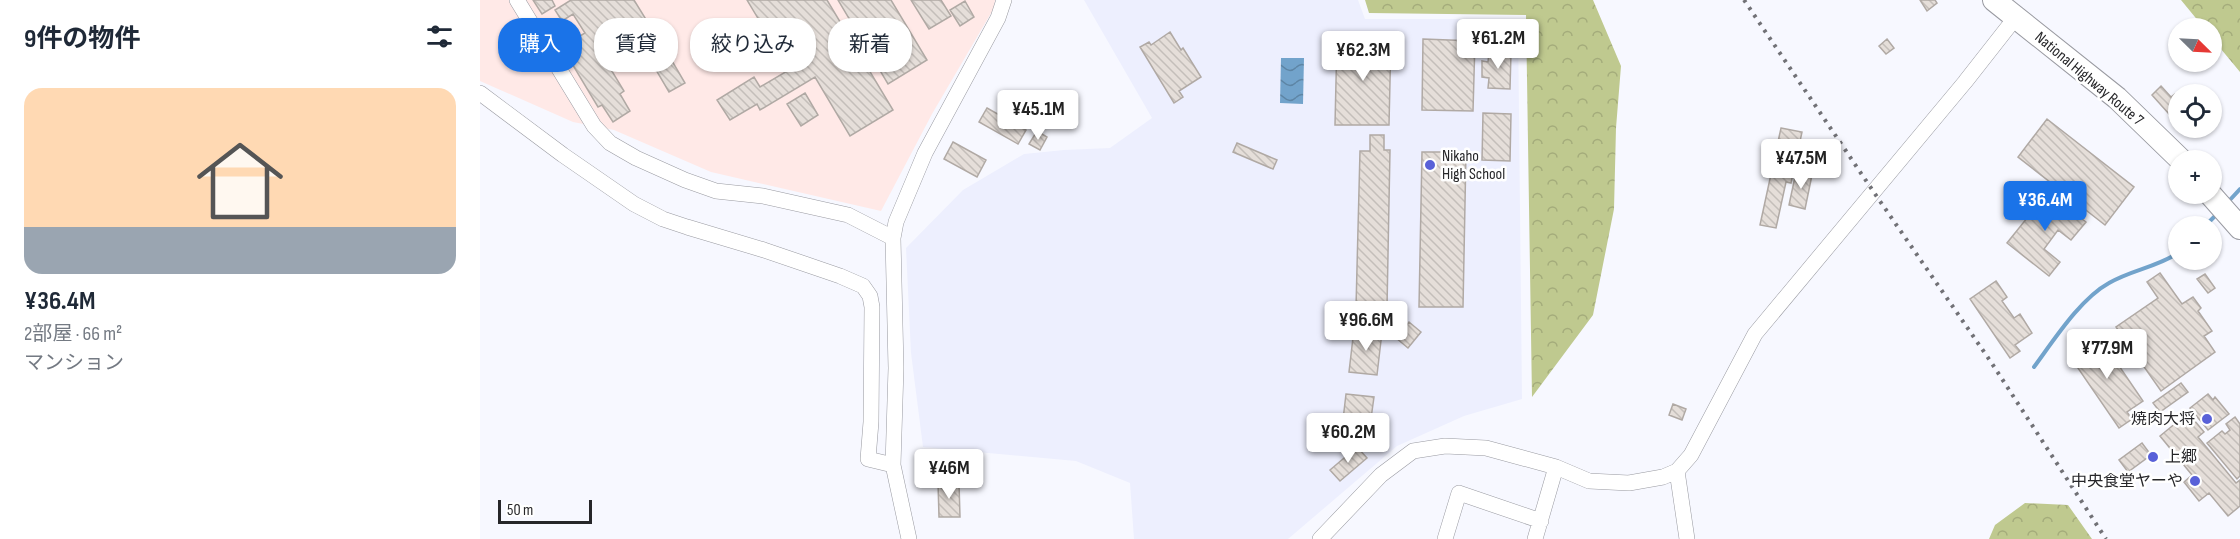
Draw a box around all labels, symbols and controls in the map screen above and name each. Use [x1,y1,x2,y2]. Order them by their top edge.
chip: 購入 [498,18,582,72]
chip: 賃貸 [594,18,678,72]
chip: 絞り込み [690,18,816,72]
chip: 新着 [828,18,912,72]
north arrow [2168,18,2222,72]
map controls [2168,18,2222,270]
pin: ¥61.2M [1449,19,1547,70]
icon: filters [423,20,456,53]
text: 9件の物件 [24,24,140,55]
text: ¥61.2M [1471,26,1525,50]
street label: National Highway Route 7 [2031,28,2148,130]
pin: ¥62.3M [1314,31,1412,82]
text: ¥62.3M [1336,38,1390,62]
button: locate [2168,84,2222,138]
pin: ¥45.1M [989,90,1087,141]
text: ¥45.1M [1011,97,1065,121]
icon: home [186,127,294,235]
pin: ¥47.5M [1752,139,1850,190]
text: ¥47.5M [1775,146,1827,170]
place label: Nikaho High School [1442,147,1505,184]
button: + [2168,150,2222,204]
marker: Nikaho High School [1423,158,1437,172]
pin: ¥36.4M [1996,181,2094,232]
text: ¥36.4M [2018,188,2072,212]
button: − [2168,216,2222,270]
text: ¥36.4M [24,286,95,317]
pin: ¥96.6M [1317,301,1415,352]
text: ¥96.6M [1338,308,1394,332]
text: 2部屋 · 66 m² [24,322,122,346]
pin: ¥77.9M [2058,329,2156,380]
text: ¥77.9M [2081,336,2133,360]
text: マンション [24,351,124,375]
place label: 焼肉大将 [2131,410,2195,429]
marker: 焼肉大将 [2200,412,2214,426]
pin: ¥60.2M [1299,413,1397,464]
text: ¥60.2M [1320,420,1376,444]
place label: 上郷 [2165,448,2197,467]
pin: ¥46M [913,449,985,500]
marker: 上郷 [2146,450,2160,464]
text: ¥46M [928,456,970,480]
place label: 中央食堂ヤーや [2071,472,2183,491]
marker: 中央食堂ヤーや [2188,474,2202,488]
scale bar [498,497,592,524]
text: 50 m [507,501,533,520]

